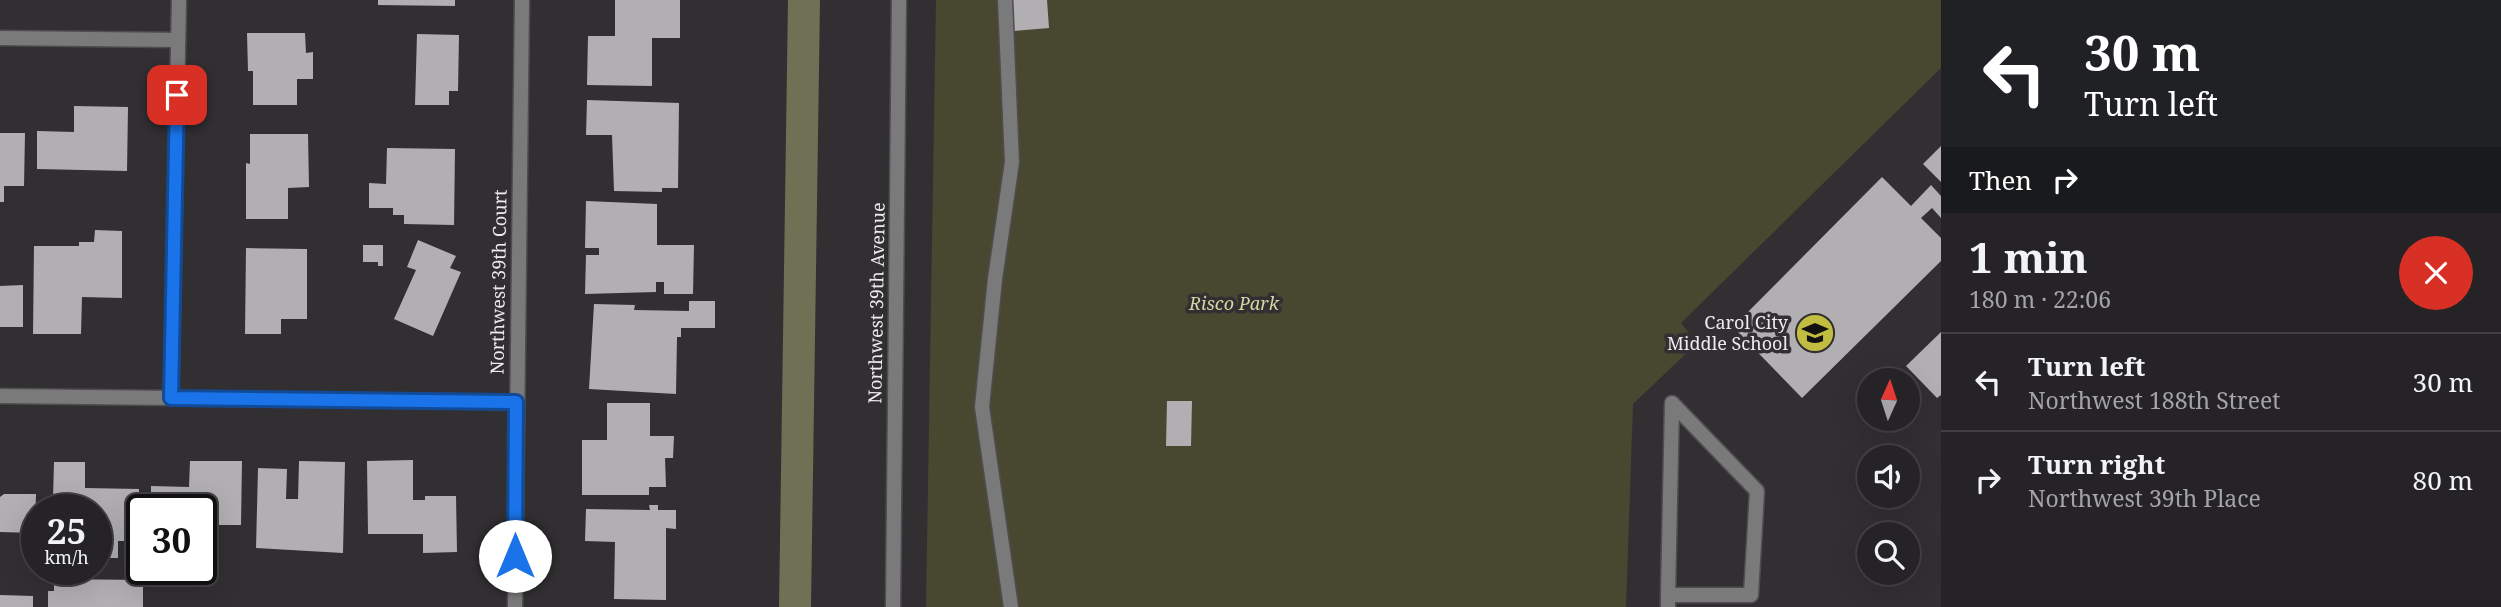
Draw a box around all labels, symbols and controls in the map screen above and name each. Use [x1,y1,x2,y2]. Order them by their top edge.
text: 30 m [2084,19,2200,85]
icon: left [1969,28,2060,119]
pin [147,65,207,125]
icon: arrive [158,76,196,114]
text: Turn left [2084,82,2218,125]
icon: right [2046,161,2084,199]
text: Then [1969,162,2032,198]
street label: Northwest 39th Court [484,189,512,375]
street label: Northwest 39th Avenue [862,202,890,404]
text: 1 min [1969,228,2088,285]
button: close [2399,236,2473,310]
text: 180 m · 22:06 [1969,283,2111,315]
park label: Risco Park [1188,291,1280,315]
place label: Carol City Middle School [1667,310,1789,355]
school or university icon: Carol City Middle School [1794,312,1836,354]
text: Turn left [2028,348,2145,384]
icon: left [1969,363,2007,401]
text: 30 m [2413,364,2473,400]
north arrow [1857,368,1920,430]
map controls [1857,368,1920,585]
text: Northwest 188th Street [2028,384,2280,416]
button: sound [1857,445,1920,508]
text: Turn right [2028,446,2165,482]
icon: right [1969,461,2007,499]
text: 80 m [2413,462,2473,498]
text: Northwest 39th Place [2028,482,2261,514]
speed limit sign: 30 [126,494,217,585]
text: 25 [47,507,86,554]
position arrow [478,519,552,593]
button: search [1857,522,1920,585]
text: km/h [44,545,89,569]

